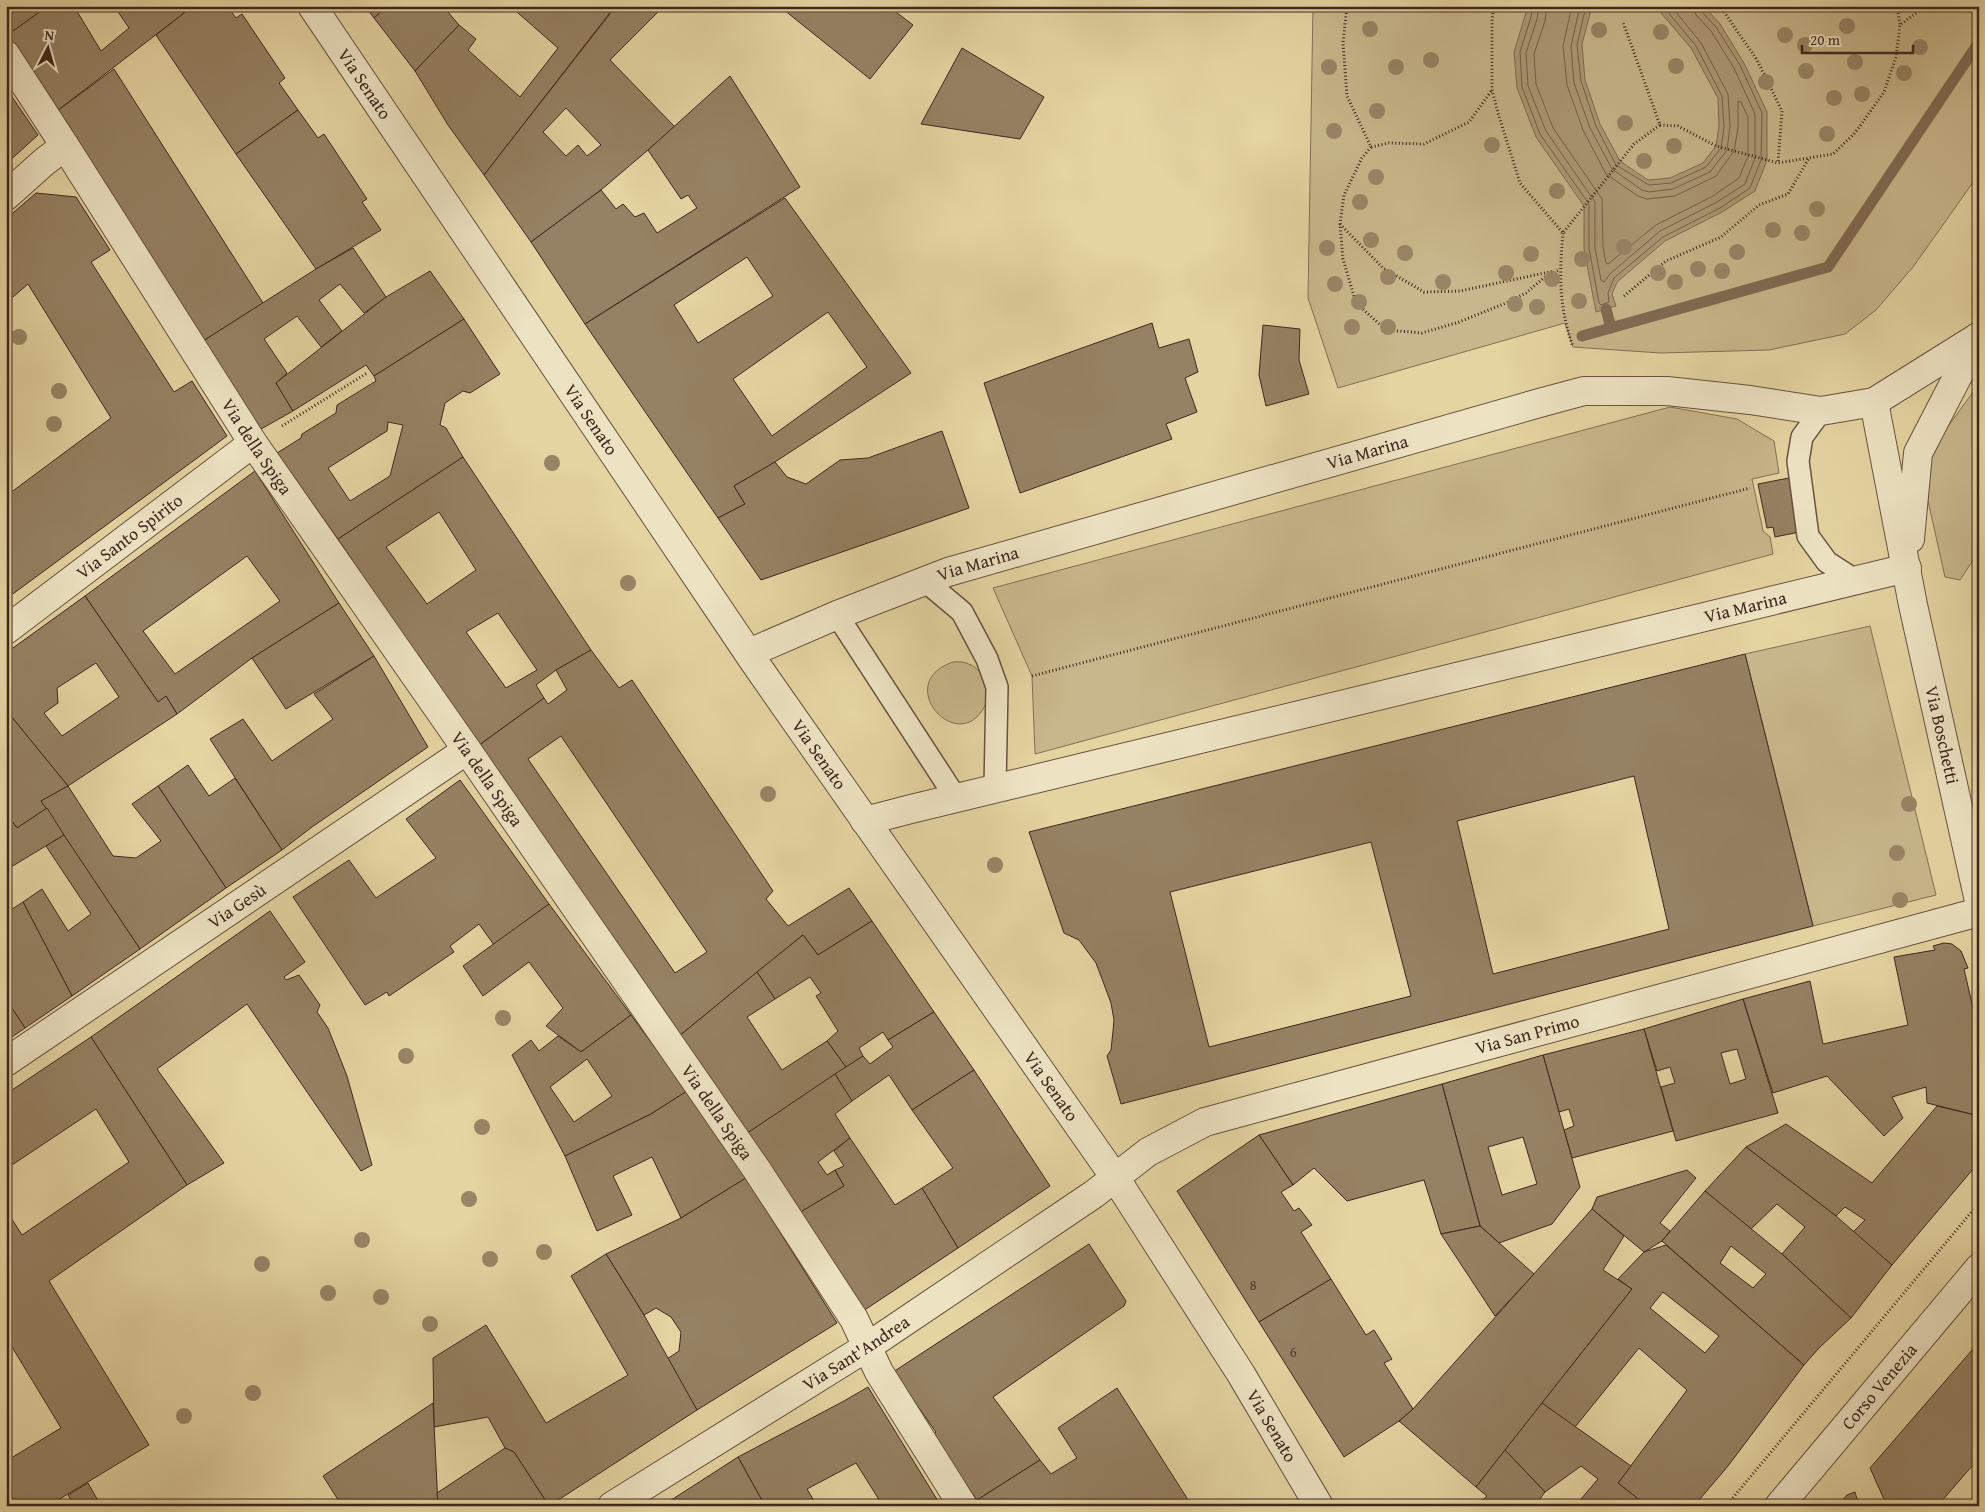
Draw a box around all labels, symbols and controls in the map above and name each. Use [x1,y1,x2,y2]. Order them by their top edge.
north arrow [22,22,72,72]
scale bar [1802,22,1914,54]
text: N [44,25,56,46]
text: 20 m [1810,29,1841,50]
street label: Via Senato [331,43,399,125]
street label: Via Senato [558,378,625,460]
street label: Via della Spiga [215,393,299,501]
street label: Via Marina [1323,427,1412,476]
street label: Via Santo Spirito [70,487,188,585]
street label: Via Marina [933,538,1022,588]
street label: Via Marina [1701,584,1790,630]
street label: Via Boschetti [1918,683,1967,787]
street label: Via Senato [785,713,854,795]
street label: Via della Spiga [445,726,531,832]
street label: Via Gesù [202,876,272,935]
street label: Via San Primo [1472,1007,1582,1061]
street label: Via Senato [1017,1045,1086,1127]
street label: Via della Spiga [675,1058,760,1166]
house number: 8 [1249,1274,1257,1295]
street label: Via Sant'Andrea [797,1308,915,1397]
street label: Corso Venezia [1835,1337,1924,1435]
house number: 6 [1289,1341,1297,1362]
street label: Via Senato [1240,1384,1304,1467]

